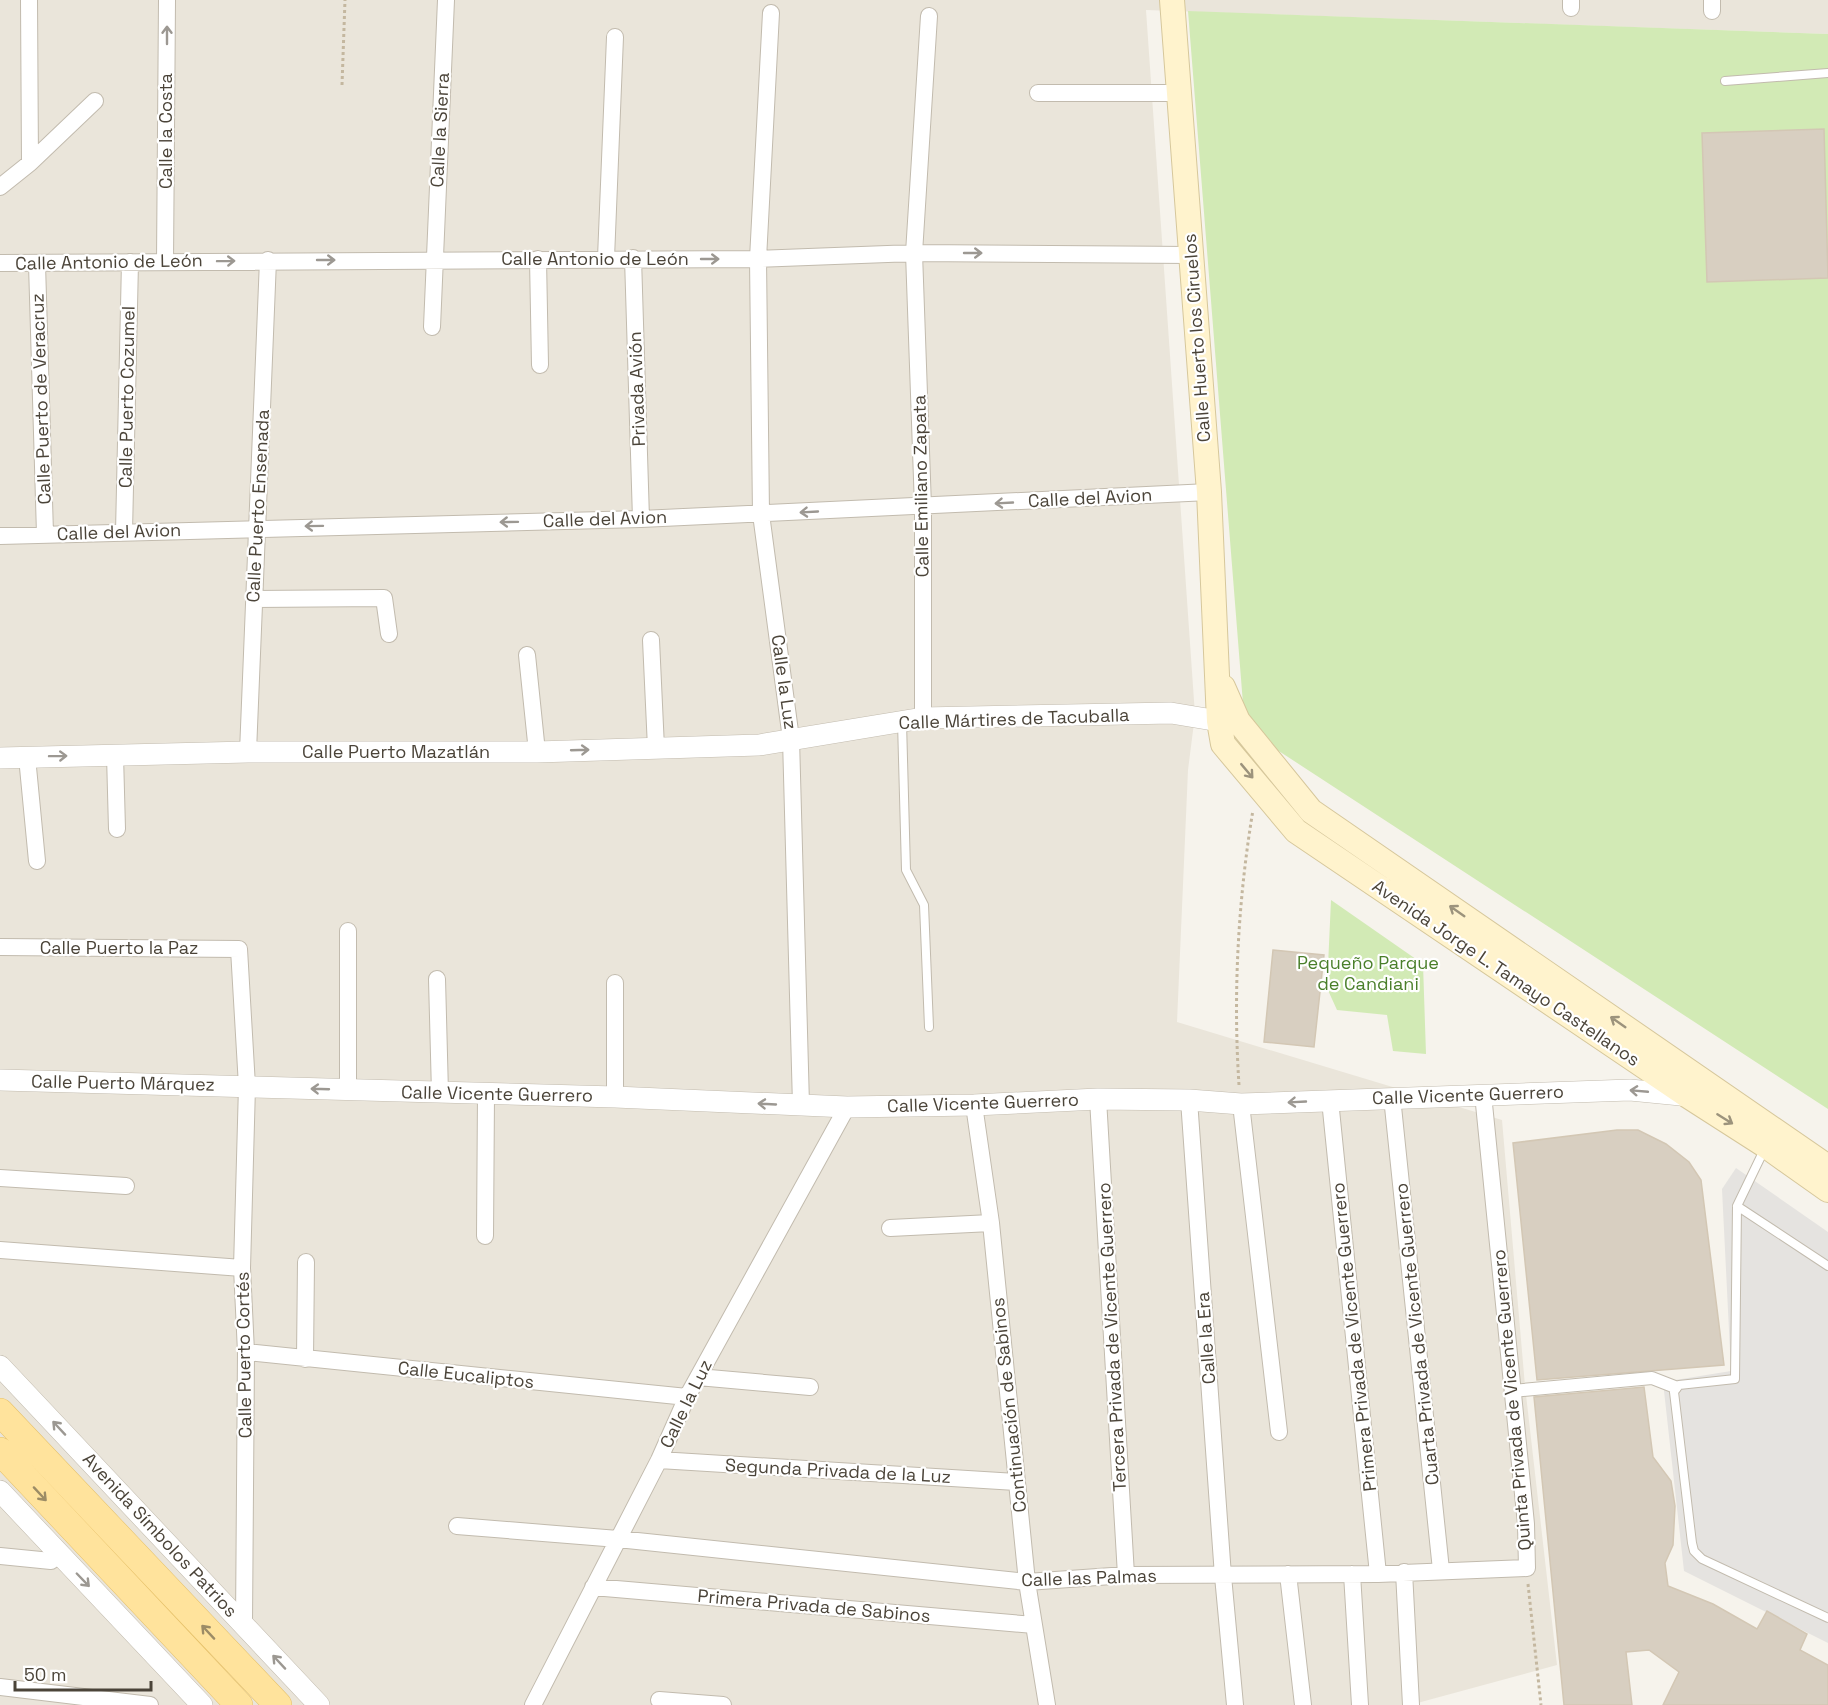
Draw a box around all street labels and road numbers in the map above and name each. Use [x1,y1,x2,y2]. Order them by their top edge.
street label: Calle la Sierra [425,72,454,188]
street label: Calle la Costa [154,73,177,189]
street label: Calle Huerto los Ciruelos [1178,233,1215,443]
street label: Calle Antonio de León [501,247,689,270]
street label: Calle Antonio de León [15,248,203,275]
street label: Calle Puerto de Veracruz [25,293,56,505]
street label: Calle Puerto Cozumel [113,306,140,488]
street label: Privada Avión [623,331,650,447]
street label: Calle Emiliano Zapata [907,394,934,578]
street label: Calle Puerto Ensenada [241,409,274,603]
street label: Calle del Avion [1027,483,1153,512]
street label: Calle del Avion [542,505,668,532]
street label: Calle del Avion [56,518,182,545]
street label: Calle la Luz [766,633,803,731]
street label: Calle Mártires de Tacuballa [898,703,1130,734]
street label: Calle Puerto Mazatlán [302,740,490,763]
street label: Avenida Jorge L. Tamayo Castellanos [1368,874,1644,1071]
street label: Calle Puerto la Paz [40,936,198,959]
street label: Calle Puerto Márquez [31,1069,215,1096]
street label: Calle Vicente Guerrero [401,1080,593,1107]
street label: Calle Vicente Guerrero [1372,1080,1564,1109]
street label: Calle Vicente Guerrero [887,1088,1079,1117]
street label: Tercera Privada de Vicente Guerrero [1092,1182,1131,1492]
street label: Primera Privada de Vicente Guerrero [1326,1182,1381,1493]
street label: Cuarta Privada de Vicente Guerrero [1389,1182,1444,1486]
street label: Quinta Privada de Vicente Guerrero [1487,1248,1536,1552]
street label: Calle Puerto Cortés [231,1272,256,1438]
street label: Calle la Era [1191,1291,1220,1385]
street label: Continuación de Sabinos [986,1296,1031,1514]
street label: Calle Eucaliptos [397,1356,535,1393]
street label: Calle la Luz [654,1356,717,1452]
street label: Avenida Símbolos Patrios [78,1448,243,1622]
street label: Segunda Privada de la Luz [724,1453,952,1488]
street label: Calle las Palmas [1021,1564,1157,1591]
street label: Primera Privada de Sabinos [697,1584,931,1627]

